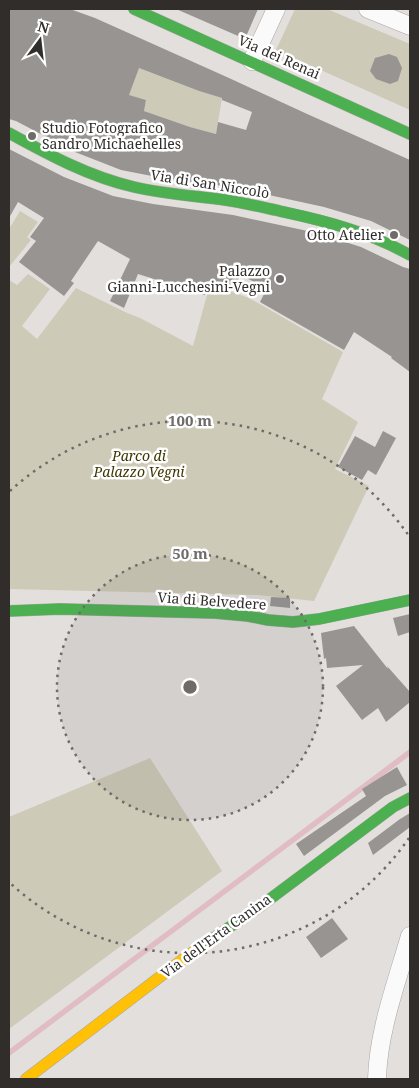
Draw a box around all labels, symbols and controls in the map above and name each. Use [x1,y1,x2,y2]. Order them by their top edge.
north arrow [15,15,65,65]
text: N [36,16,51,38]
street label: Via dei Renai [235,30,324,83]
place label: Studio Fotografico Sandro Michaehelles [42,118,181,153]
marker: Studio Fotografico Sandro Michaehelles [26,130,38,142]
street label: Via di San Niccolò [149,165,271,202]
place label: Otto Atelier [307,225,384,244]
marker: Otto Atelier [388,229,400,241]
place label: Palazzo Gianni-Lucchesini-Vegni [107,261,271,296]
marker: Palazzo Gianni-Lucchesini-Vegni [274,273,286,285]
text: 100 m [168,410,212,430]
park label: Parco di Palazzo Vegni [92,446,185,481]
text: 50 m [172,543,208,563]
street label: Via di Belvedere [157,587,267,614]
centre of rings [181,678,199,696]
street label: Via dell'Erta Canina [157,889,275,982]

